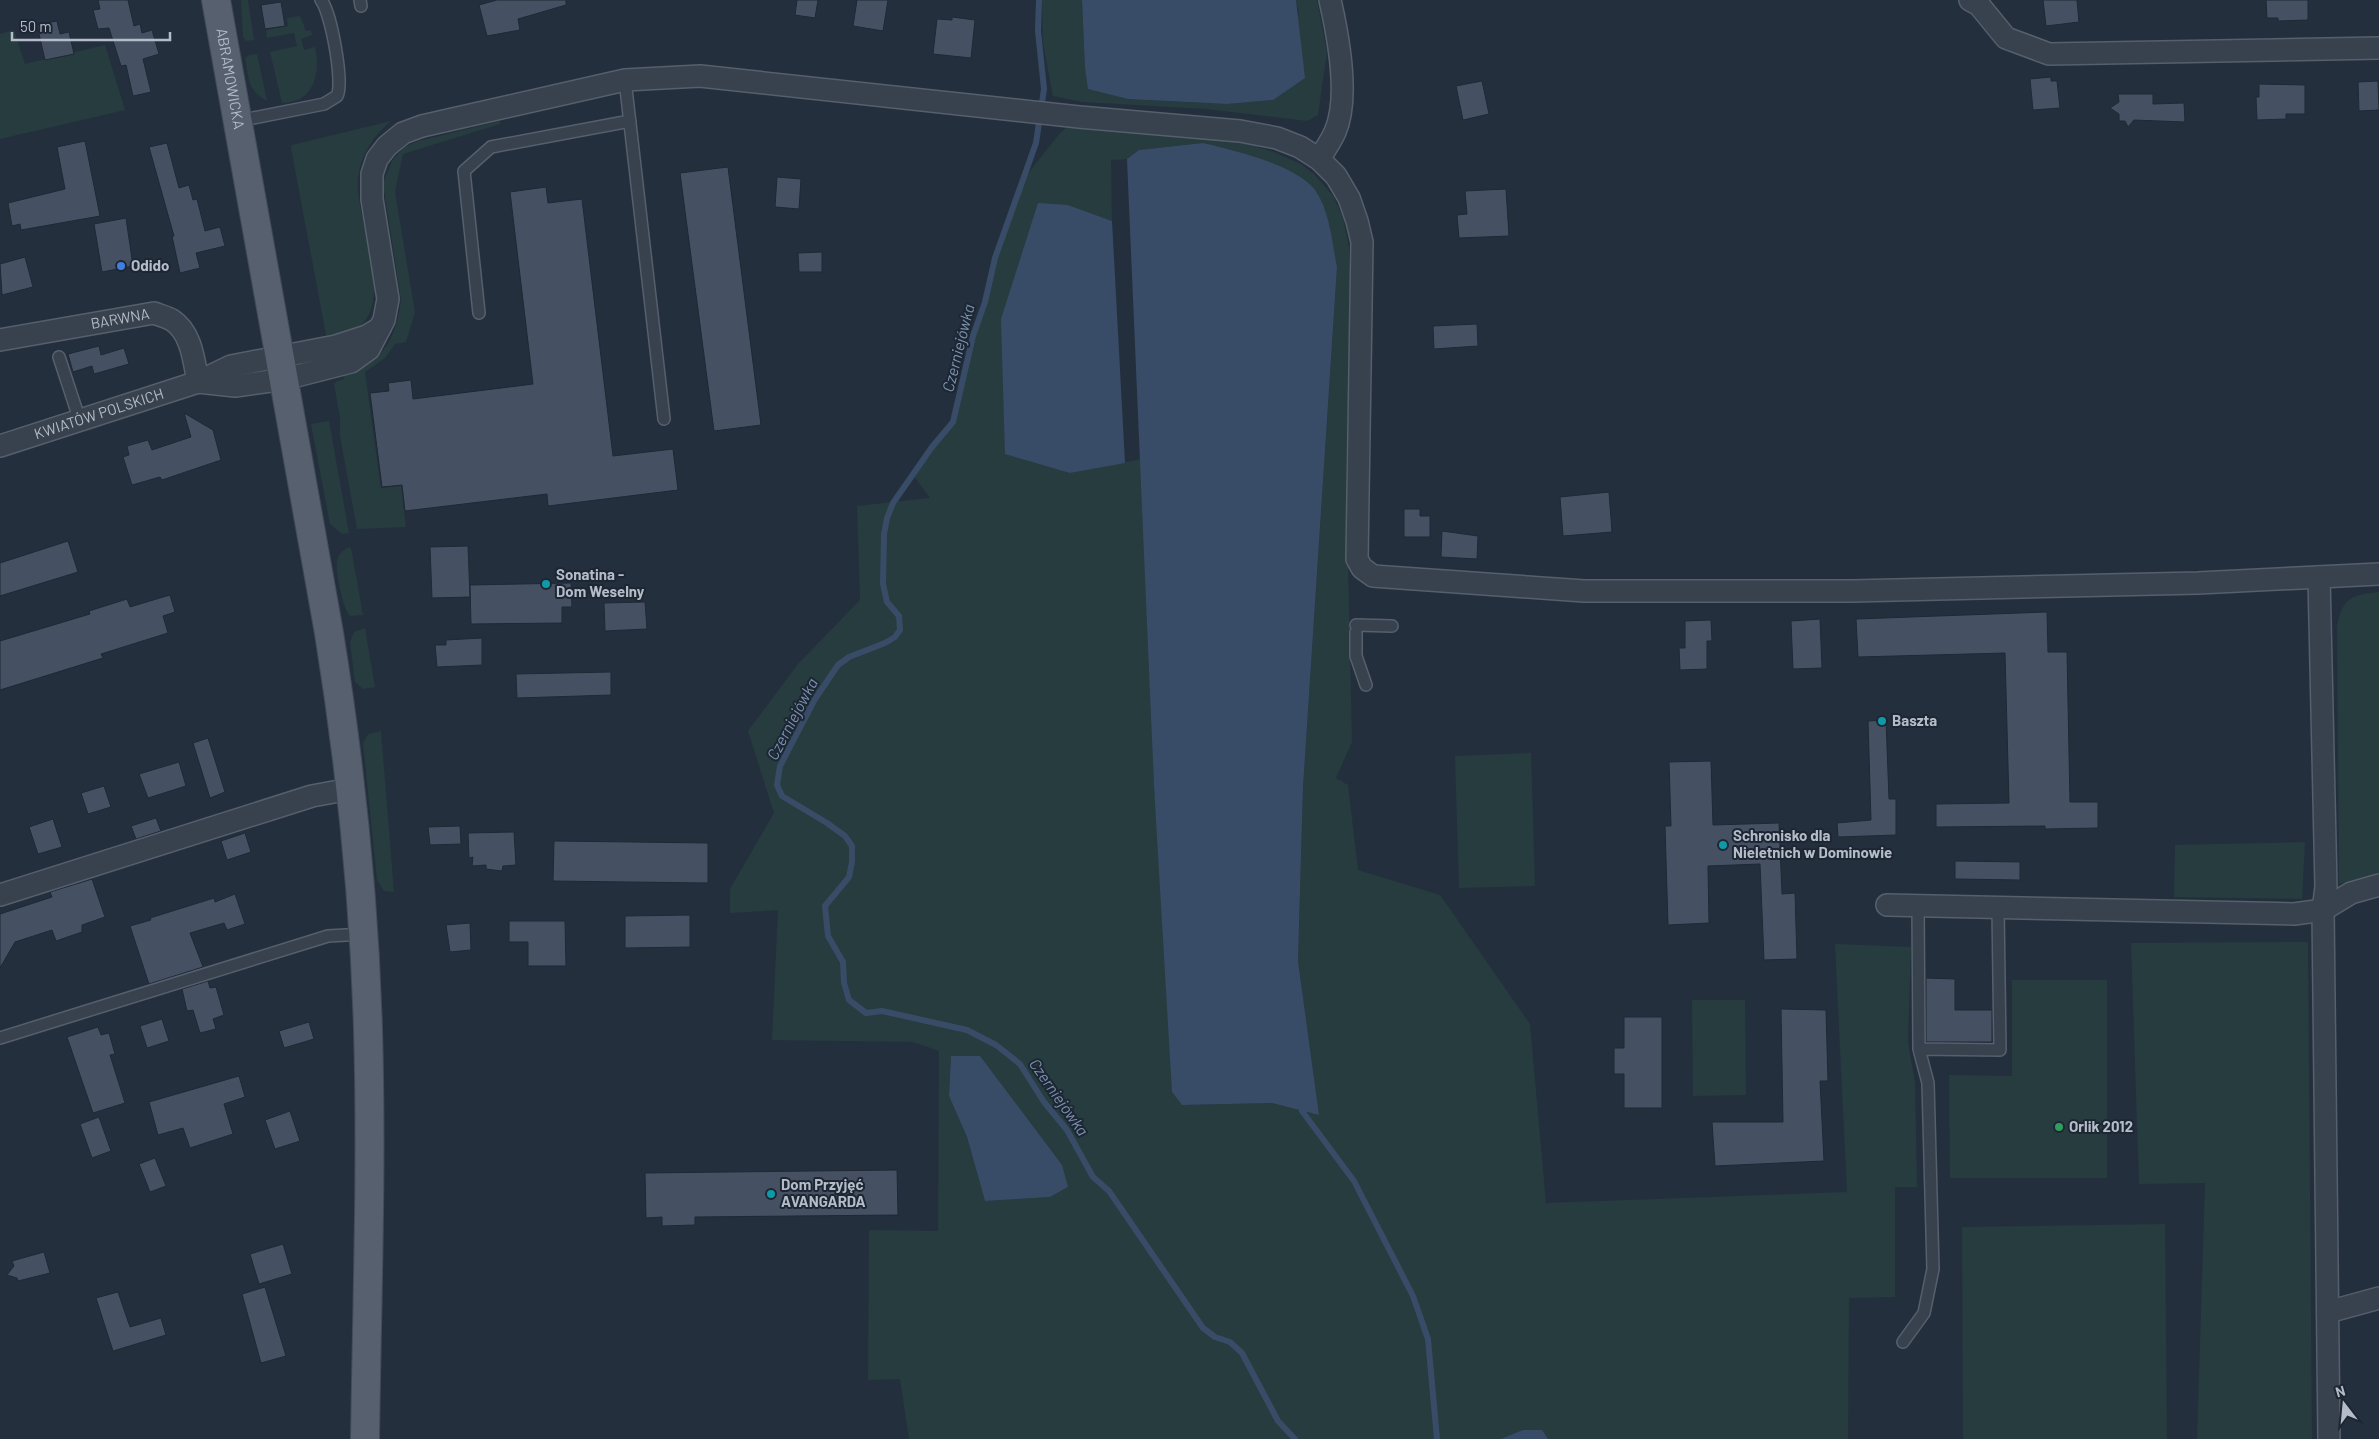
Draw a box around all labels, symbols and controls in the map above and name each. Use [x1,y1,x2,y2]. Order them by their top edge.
scale bar [12,10,170,42]
text: 50 m [20,17,52,35]
street label: ABRAMOWICKA [213,27,249,130]
place label: Odido [131,256,169,274]
marker: Odido [115,260,127,272]
water label: Czerniejówka [937,302,978,394]
street label: BARWNA [89,304,151,332]
street label: KWIATÓW POLSKICH [32,384,166,442]
place label: Sonatina - Dom Weselny [556,565,645,600]
marker: Sonatina - Dom Weselny [540,578,552,590]
water label: Czerniejówka [762,675,821,763]
place label: Baszta [1892,711,1937,729]
marker: Baszta [1876,715,1888,727]
place label: Schronisko dla Nieletnich w Dominowie [1733,826,1892,861]
marker: Schronisko dla Nieletnich w Dominowie [1717,839,1729,851]
water label: Czerniejówka [1026,1054,1093,1139]
place label: Orlik 2012 [2069,1117,2133,1135]
marker: Orlik 2012 [2053,1121,2065,1133]
place label: Dom Przyjęć AVANGARDA [781,1175,866,1210]
marker: Dom Przyjęć AVANGARDA [765,1188,777,1200]
north arrow [2319,1379,2369,1429]
text: N [2333,1382,2347,1400]

